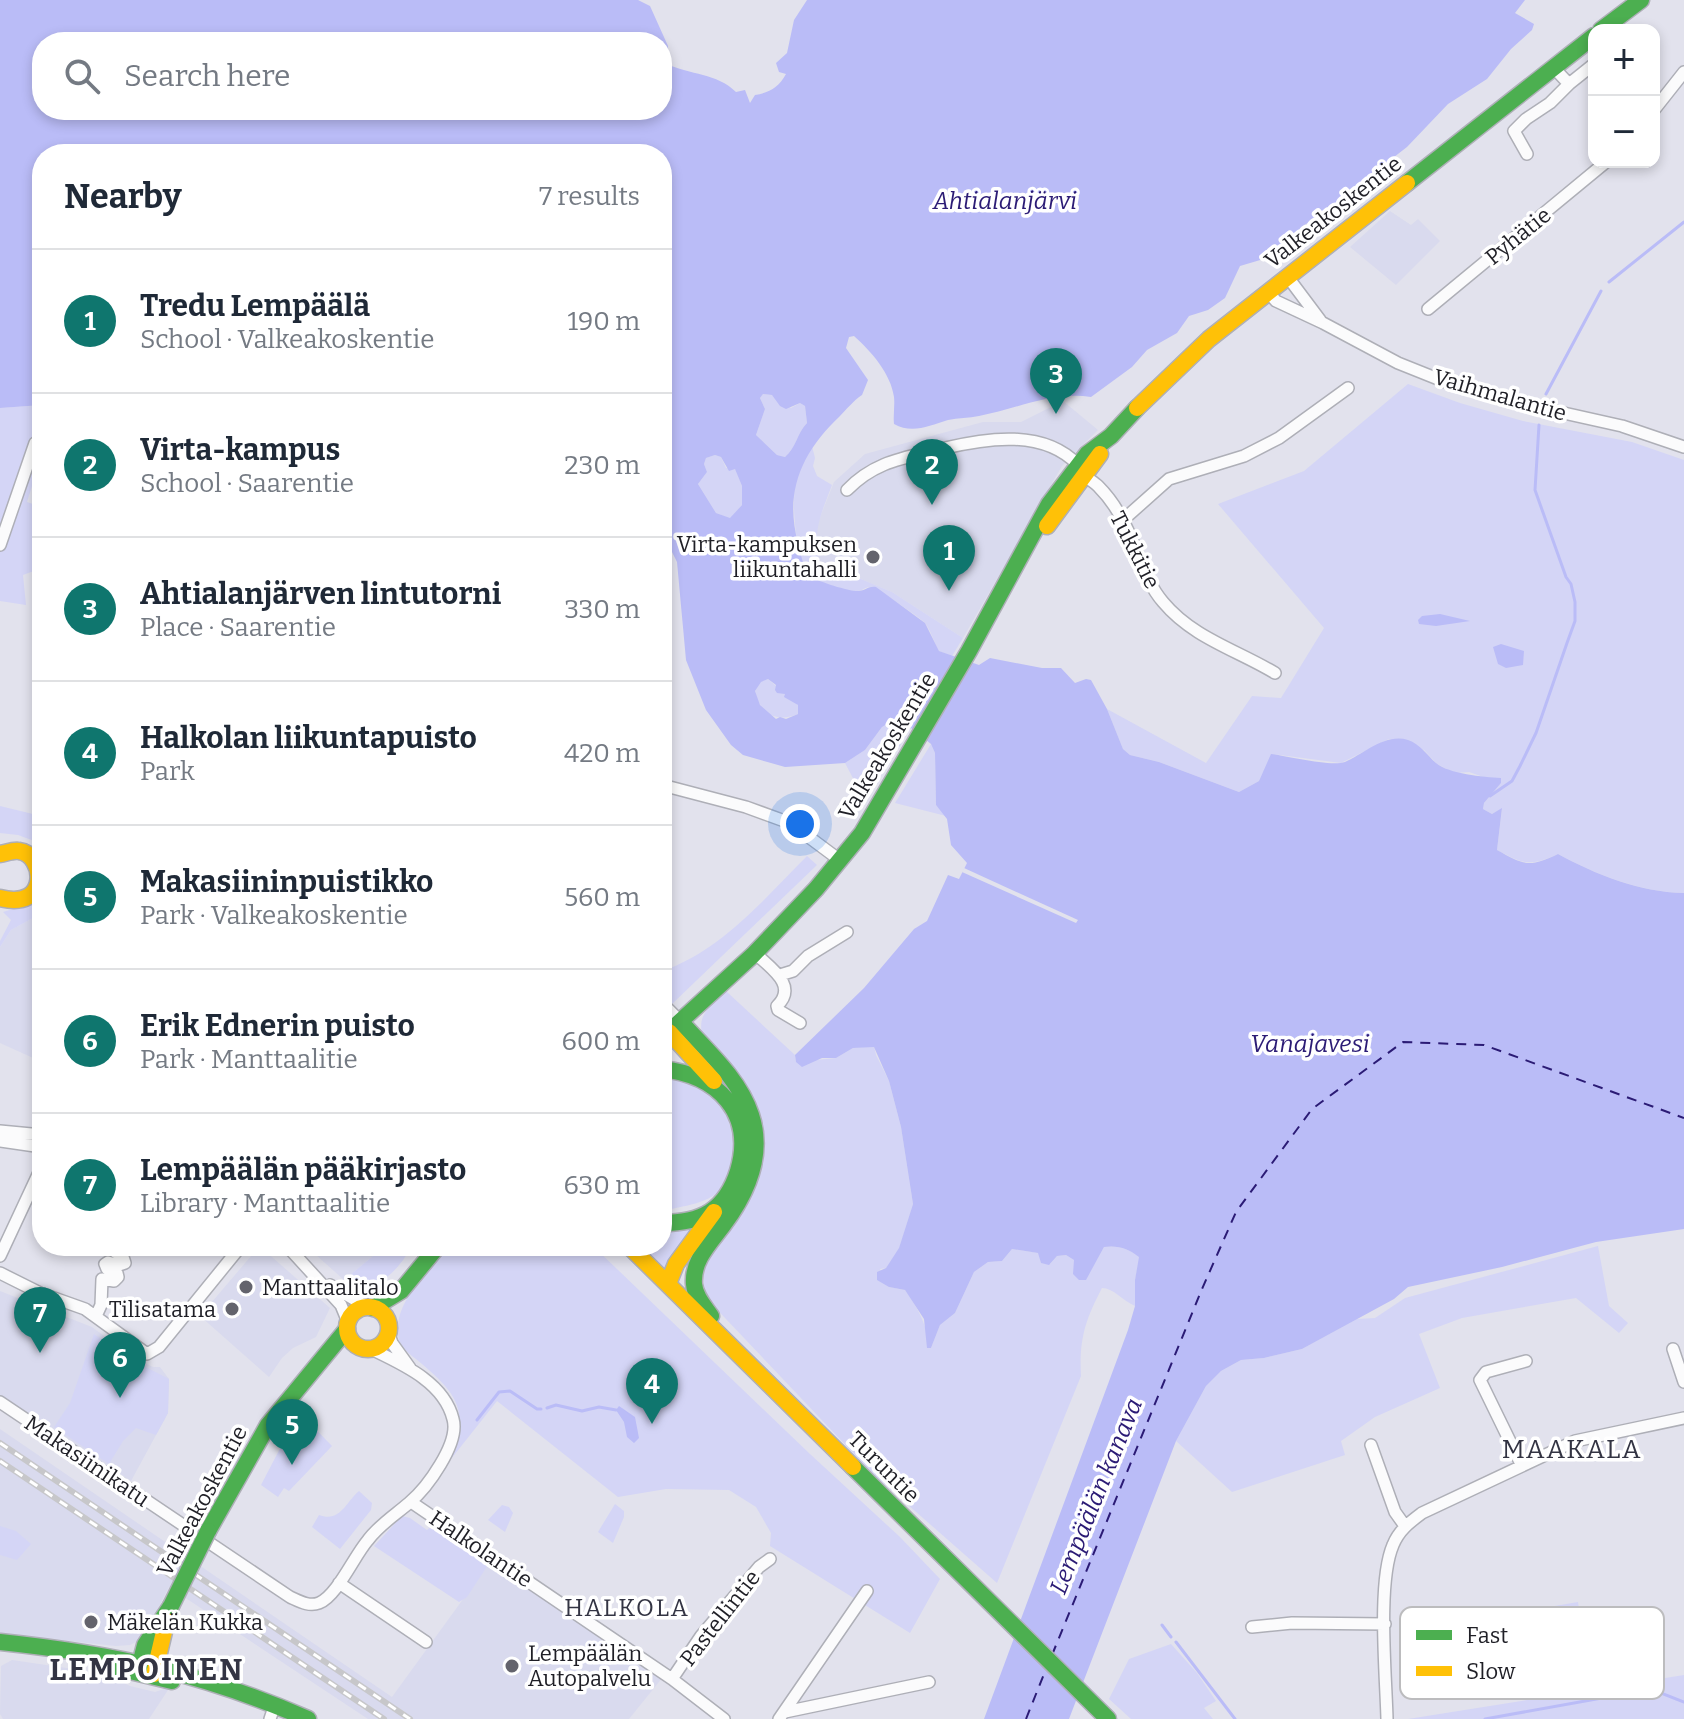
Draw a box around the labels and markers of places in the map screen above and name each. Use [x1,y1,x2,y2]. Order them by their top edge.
pin: 3 [1030,348,1082,414]
pin: 2 [906,439,958,505]
pin: 1 [923,525,975,591]
place label: Virta-kampuksen liikuntahalli [677,531,857,583]
marker: Virta-kampuksen liikuntahalli [864,548,882,566]
place label: Manttaalitalo [262,1274,399,1301]
marker: Manttaalitalo [237,1278,255,1296]
pin: 7 [14,1287,66,1353]
place label: Tilisatama [109,1296,216,1323]
marker: Tilisatama [223,1300,241,1318]
pin: 6 [94,1332,146,1398]
pin: 4 [626,1358,678,1424]
pin: 5 [266,1399,318,1465]
place label: Mäkelän Kukka [107,1609,263,1636]
marker: Mäkelän Kukka [82,1613,100,1631]
place label: Lempäälän Autopalvelu [528,1640,652,1692]
marker: Lempäälän Autopalvelu [503,1657,521,1675]

